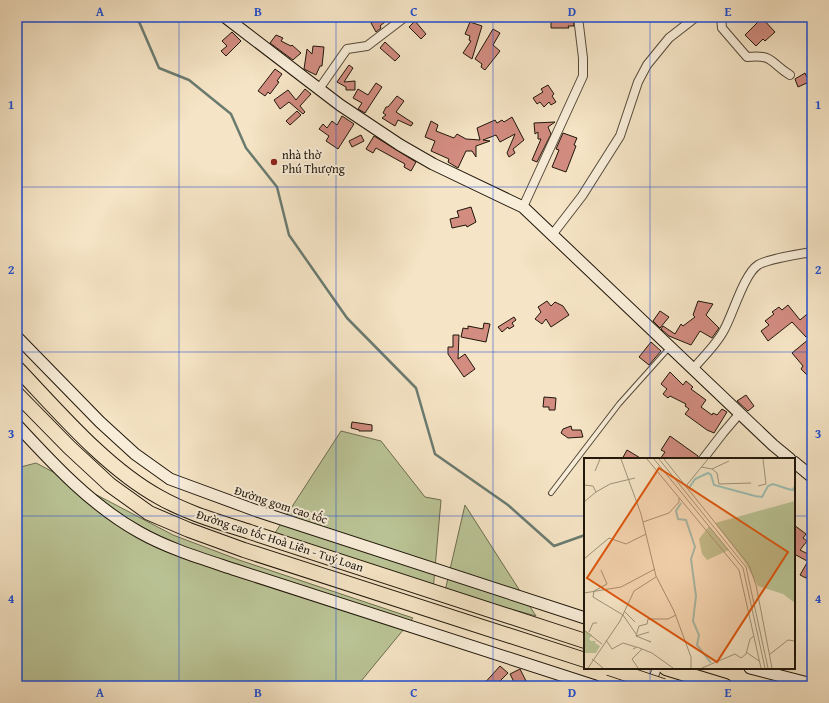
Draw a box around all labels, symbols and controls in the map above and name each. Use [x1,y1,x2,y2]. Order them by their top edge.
text: A [96,2,105,21]
text: B [254,2,262,21]
text: C [410,2,418,21]
text: D [568,2,576,21]
text: E [725,2,732,21]
text: 1 [8,95,14,114]
text: 1 [815,95,821,114]
place label: nhà thờ Phú Thượng [282,146,345,177]
marker: nhà thờ Phú Thượng [269,157,279,167]
text: 2 [8,260,15,279]
text: 2 [815,260,822,279]
text: 3 [8,424,14,443]
text: 3 [815,424,821,443]
inset map [584,458,795,669]
street label: Đường gom cao tốc [232,481,330,528]
street label: Đường cao tốc Hoà Liên - Tuý Loan [195,505,366,576]
text: 4 [8,589,15,608]
text: 4 [815,589,822,608]
text: A [96,683,105,702]
text: B [254,683,262,702]
text: C [410,683,418,702]
text: D [568,683,576,702]
text: E [725,683,732,702]

